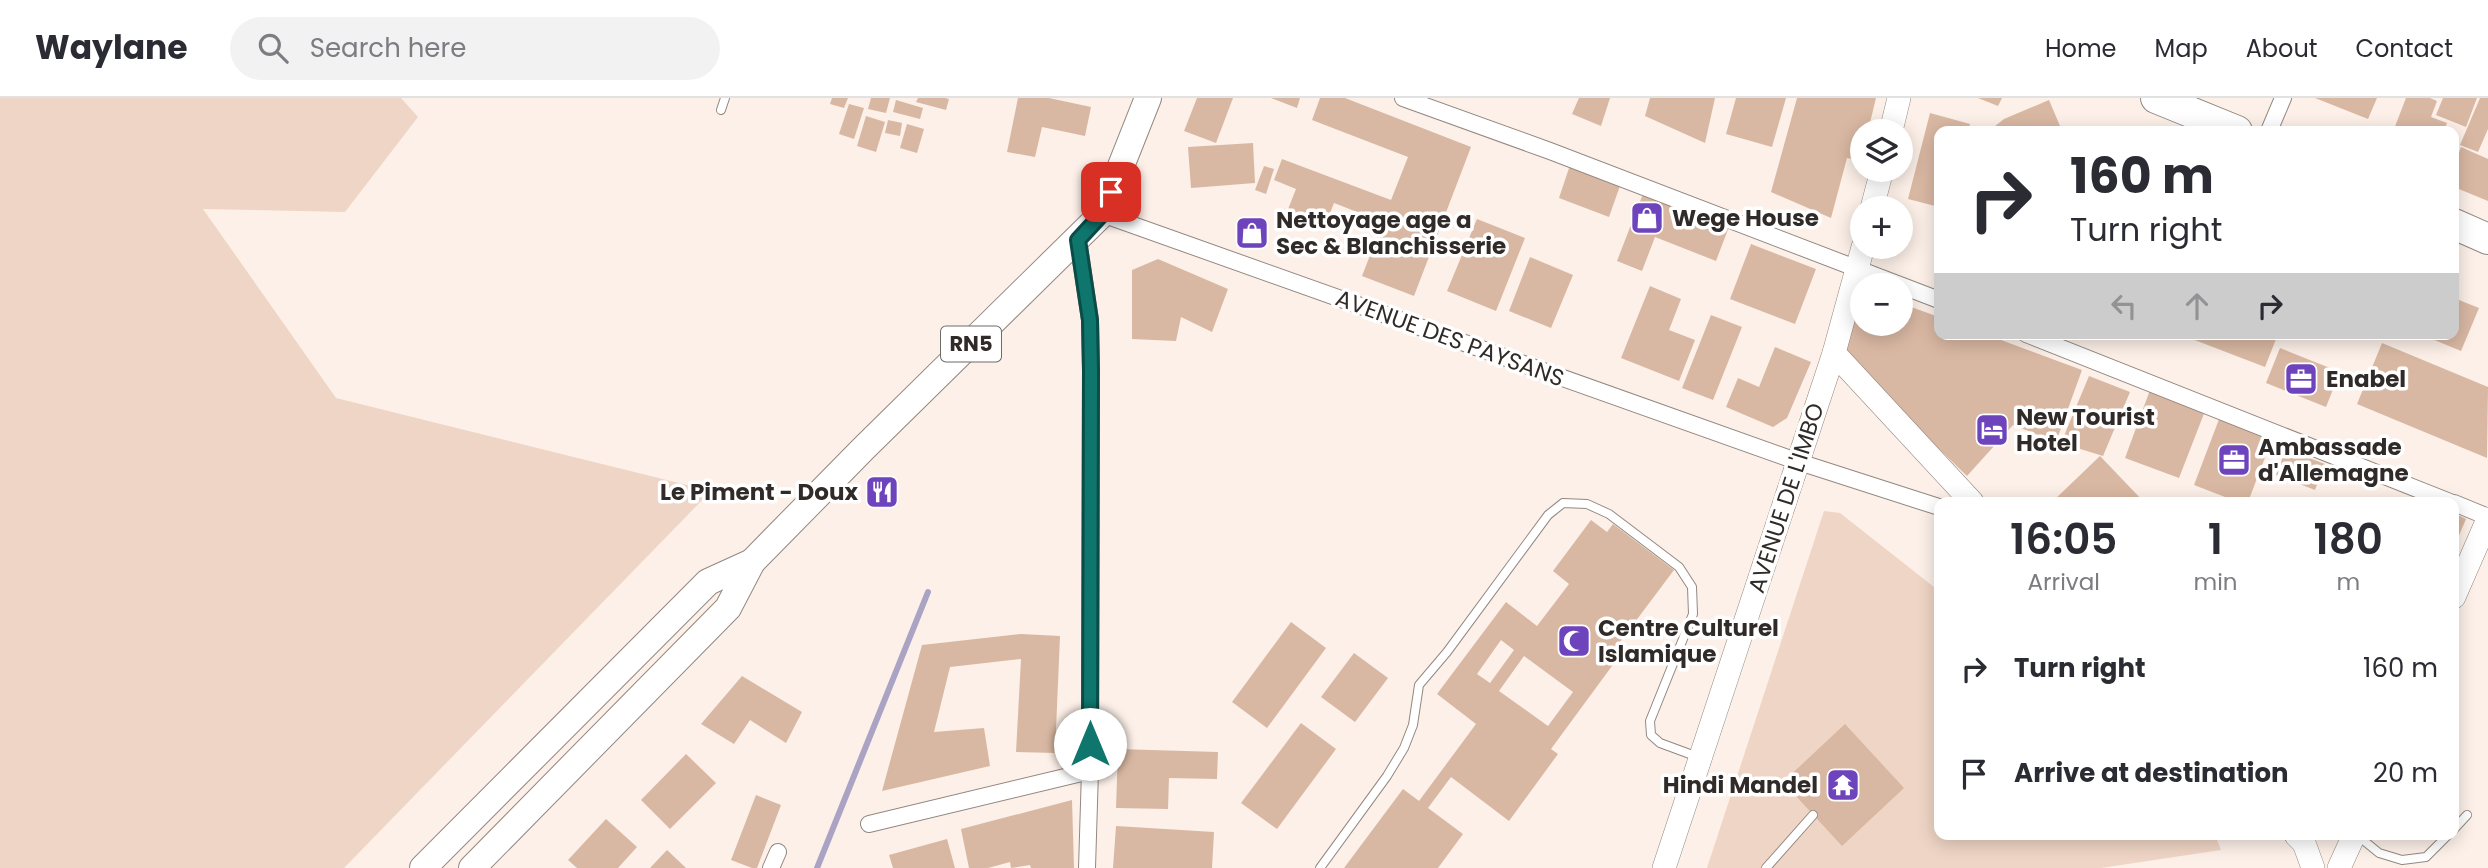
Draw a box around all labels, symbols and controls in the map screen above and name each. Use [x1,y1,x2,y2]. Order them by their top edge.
search box [230,17,720,80]
text: Waylane [35,24,188,71]
icon: search [254,29,292,67]
text: Search here [310,30,466,66]
text: Home [2045,32,2117,65]
text: Map [2155,32,2208,65]
text: About [2246,32,2317,65]
text: Contact [2355,32,2453,65]
map controls [1850,119,1913,336]
button: layers [1850,119,1913,182]
text: 160 m [2070,142,2214,210]
icon: right [1955,154,2046,245]
pin [1081,162,1141,222]
icon: arrive [1092,173,1130,211]
button: + [1850,196,1913,259]
shop icon: Wege House [1628,199,1666,237]
place label: Wege House [1672,202,1819,234]
place label: Nettoyage age a Sec & Blanchisserie [1276,204,1506,262]
text: Turn right [2070,207,2222,252]
shop icon: Nettoyage age a Sec & Blanchisserie [1233,214,1271,252]
button: − [1850,273,1913,336]
street label: AVENUE DES PAYSANS [1331,282,1569,394]
icon: left [2105,287,2143,325]
icon: ahead [2178,287,2216,325]
icon: right [2251,287,2289,325]
road number: RN5 [941,327,1001,362]
office icon: Enabel [2282,360,2320,398]
place label: Enabel [2326,363,2406,395]
street label: AVENUE DE L'IMBO [1740,399,1832,597]
place label: New Tourist Hotel [2016,401,2155,459]
hotel icon: New Tourist Hotel [1973,411,2011,449]
place label: Ambassade d'Allemagne [2258,431,2409,489]
office icon: Ambassade d'Allemagne [2215,441,2253,479]
restaurant icon: Le Piment - Doux [863,473,901,511]
place label: Le Piment - Doux [660,476,858,508]
text: 16:05 [2010,510,2117,569]
text: 1 [2208,510,2223,569]
text: 180 [2314,510,2383,569]
text: Arrival [2028,566,2100,598]
text: min [2193,566,2238,598]
text: m [2336,566,2360,598]
place label: Centre Culturel Islamique [1598,612,1779,670]
mosque icon: Centre Culturel Islamique [1555,622,1593,660]
icon: right [1955,650,1993,688]
text: Turn right [2014,650,2146,686]
text: 160 m [2363,650,2438,686]
position arrow [1053,707,1127,781]
icon: arrive [1955,755,1993,793]
text: Arrive at destination [2014,755,2289,791]
text: 20 m [2373,755,2438,791]
temple icon: Hindi Mandel [1824,766,1862,804]
place label: Hindi Mandel [1663,769,1818,801]

